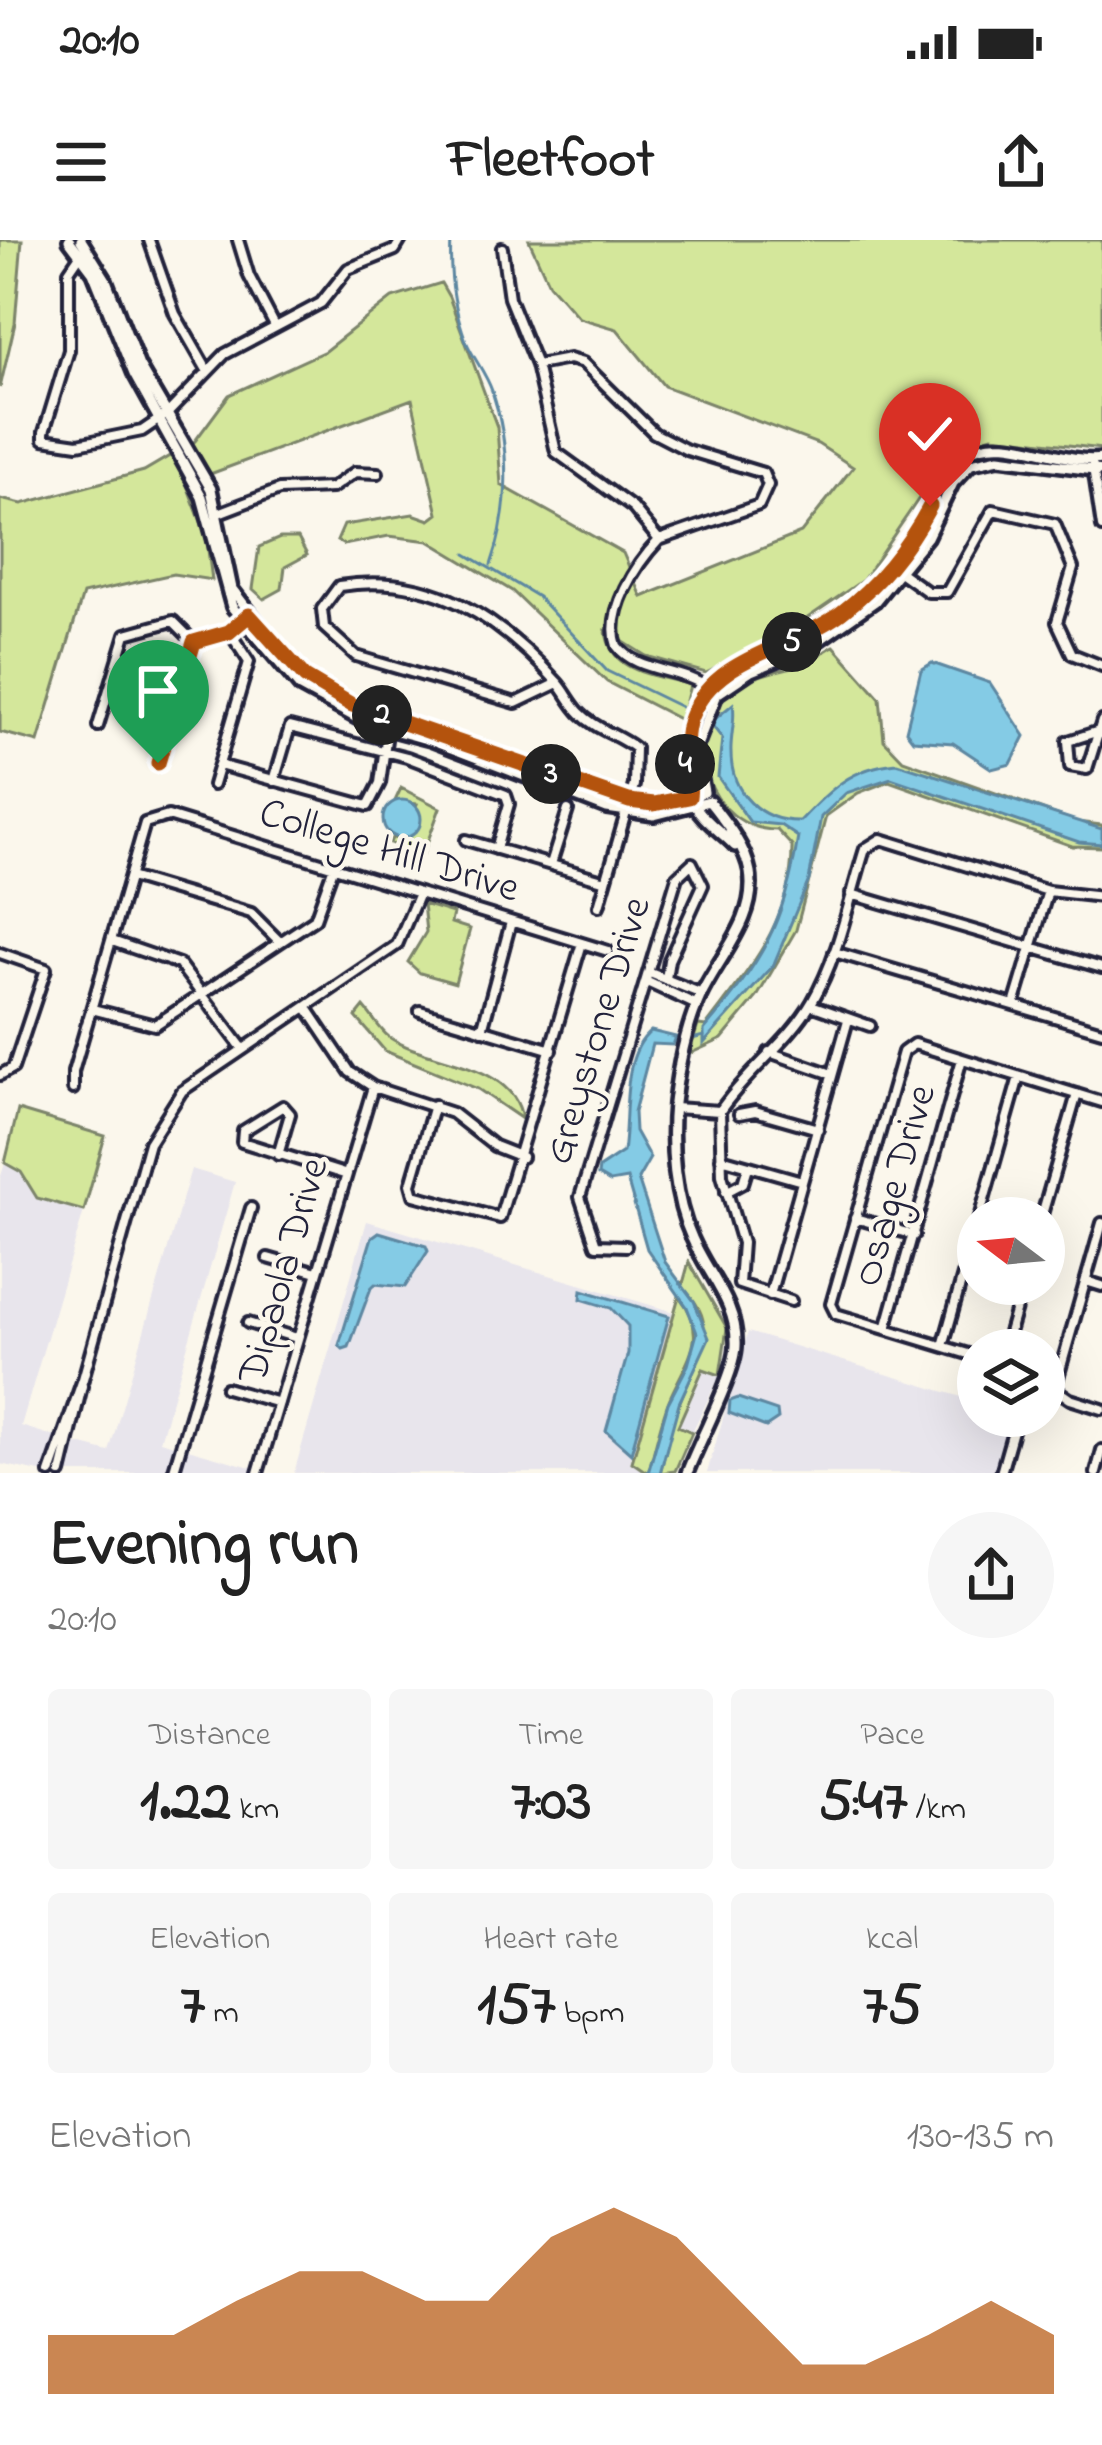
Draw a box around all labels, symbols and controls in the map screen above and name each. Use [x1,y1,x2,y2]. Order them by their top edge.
text: 20:10 [60,9,139,75]
text: Fleetfoot [448,123,654,201]
icon: menu [48,129,114,195]
icon: share [988,129,1054,195]
pin [879,383,981,506]
icon: check [897,401,963,467]
pin: 5 [762,612,822,672]
text: 5 [783,618,801,666]
pin [107,640,209,763]
icon: arrive [125,658,191,724]
pin: 2 [352,685,412,745]
text: 2 [374,691,390,739]
pin: 4 [655,734,715,794]
text: 4 [678,740,692,788]
pin: 3 [521,744,581,804]
text: 3 [544,750,558,798]
street label: College Hill Drive [251,783,527,921]
street label: Greystone Drive [529,890,669,1172]
street label: Osage Drive [838,1078,954,1294]
street label: Dipaola Drive [223,1151,346,1392]
north arrow [957,1197,1065,1305]
map controls [957,1197,1065,1437]
button: layers [957,1329,1065,1437]
text: Evening run [48,1499,359,1595]
button: share [928,1512,1054,1638]
text: 20:10 [48,1592,117,1649]
text: Distance [149,1712,270,1760]
text: Time [518,1712,584,1760]
text: Pace [860,1712,925,1760]
text: 1.22 [140,1760,231,1847]
text: 7:03 [511,1760,591,1847]
text: 5:47 [819,1760,907,1847]
text: km [231,1786,279,1834]
text: /km [907,1786,966,1834]
text: Elevation [149,1916,270,1964]
text: Heart rate [483,1916,619,1964]
text: kcal [866,1916,919,1964]
text: 7 [180,1964,205,2051]
text: 157 [477,1964,555,2051]
text: 75 [863,1964,922,2051]
text: m [205,1990,239,2038]
text: bpm [555,1990,625,2038]
text: Elevation [48,2109,191,2166]
text: 130–135 m [907,2109,1054,2166]

